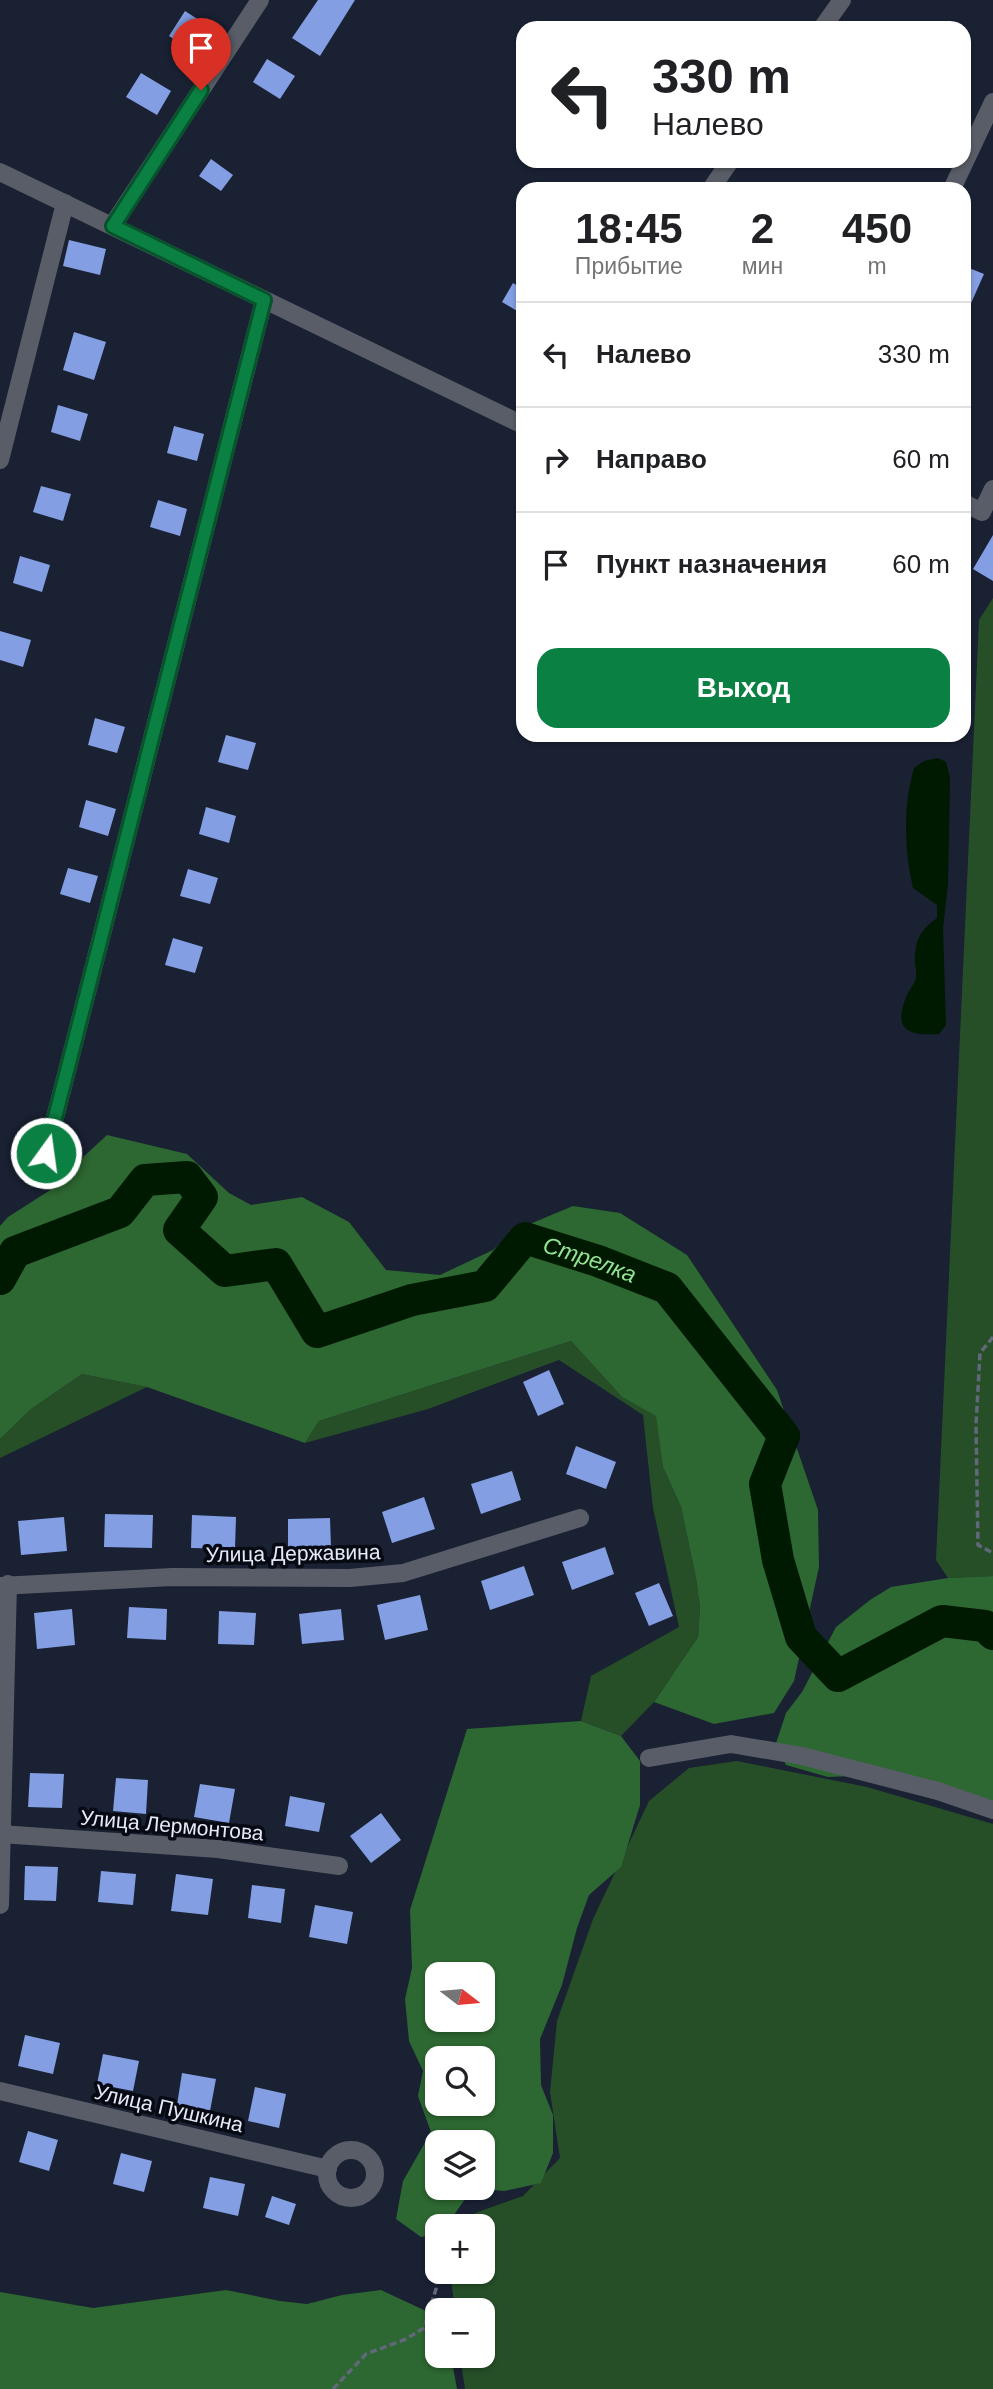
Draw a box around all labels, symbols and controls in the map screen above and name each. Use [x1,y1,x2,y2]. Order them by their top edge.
pin [171,18,231,90]
icon: arrive [182,29,220,67]
icon: left [537,49,628,140]
text: 330 m [652,49,791,103]
text: Налево [652,106,764,142]
text: 18:45 [575,205,683,252]
text: 2 [751,205,774,252]
text: 450 [842,205,912,252]
text: Прибытие [575,253,683,279]
text: мин [742,253,783,279]
text: m [867,253,887,279]
icon: left [537,336,575,374]
text: Налево [596,339,691,369]
text: 330 m [878,339,950,369]
icon: right [537,441,575,479]
text: Направо [596,444,707,474]
text: 60 m [892,444,950,474]
icon: arrive [537,546,575,584]
text: Пункт назначения [596,549,827,579]
text: 60 m [892,549,950,579]
button: Выход [537,648,950,728]
position arrow [9.0,1116,83.0,1190]
water label: Стрелка [540,1232,640,1288]
street label: Улица Державина [205,1540,381,1566]
street label: Улица Лермонтова [79,1806,265,1845]
north arrow [425,1962,495,2032]
map controls [425,1962,495,2368]
button: search [425,2046,495,2116]
street label: Улица Пушкина [92,2080,246,2136]
button: layers [425,2130,495,2200]
button: + [425,2214,495,2284]
button: − [425,2298,495,2368]

